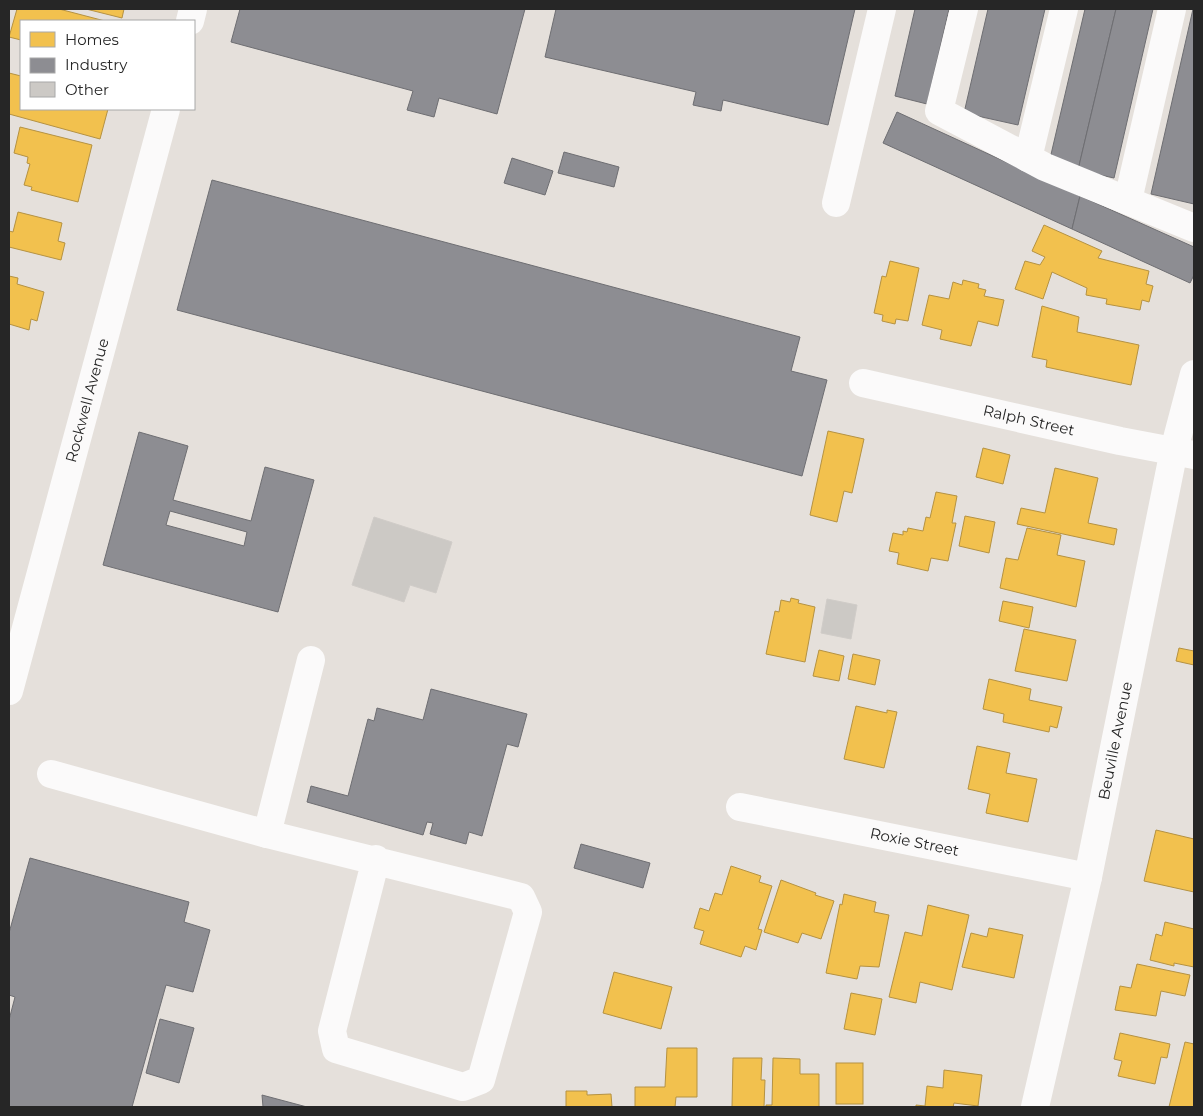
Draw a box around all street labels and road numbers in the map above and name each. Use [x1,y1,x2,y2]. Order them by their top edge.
street label: Rockwell Avenue [61,336,113,464]
street label: Ralph Street [981,400,1077,439]
street label: Beuville Avenue [1094,680,1136,802]
street label: Roxie Street [868,823,961,860]

